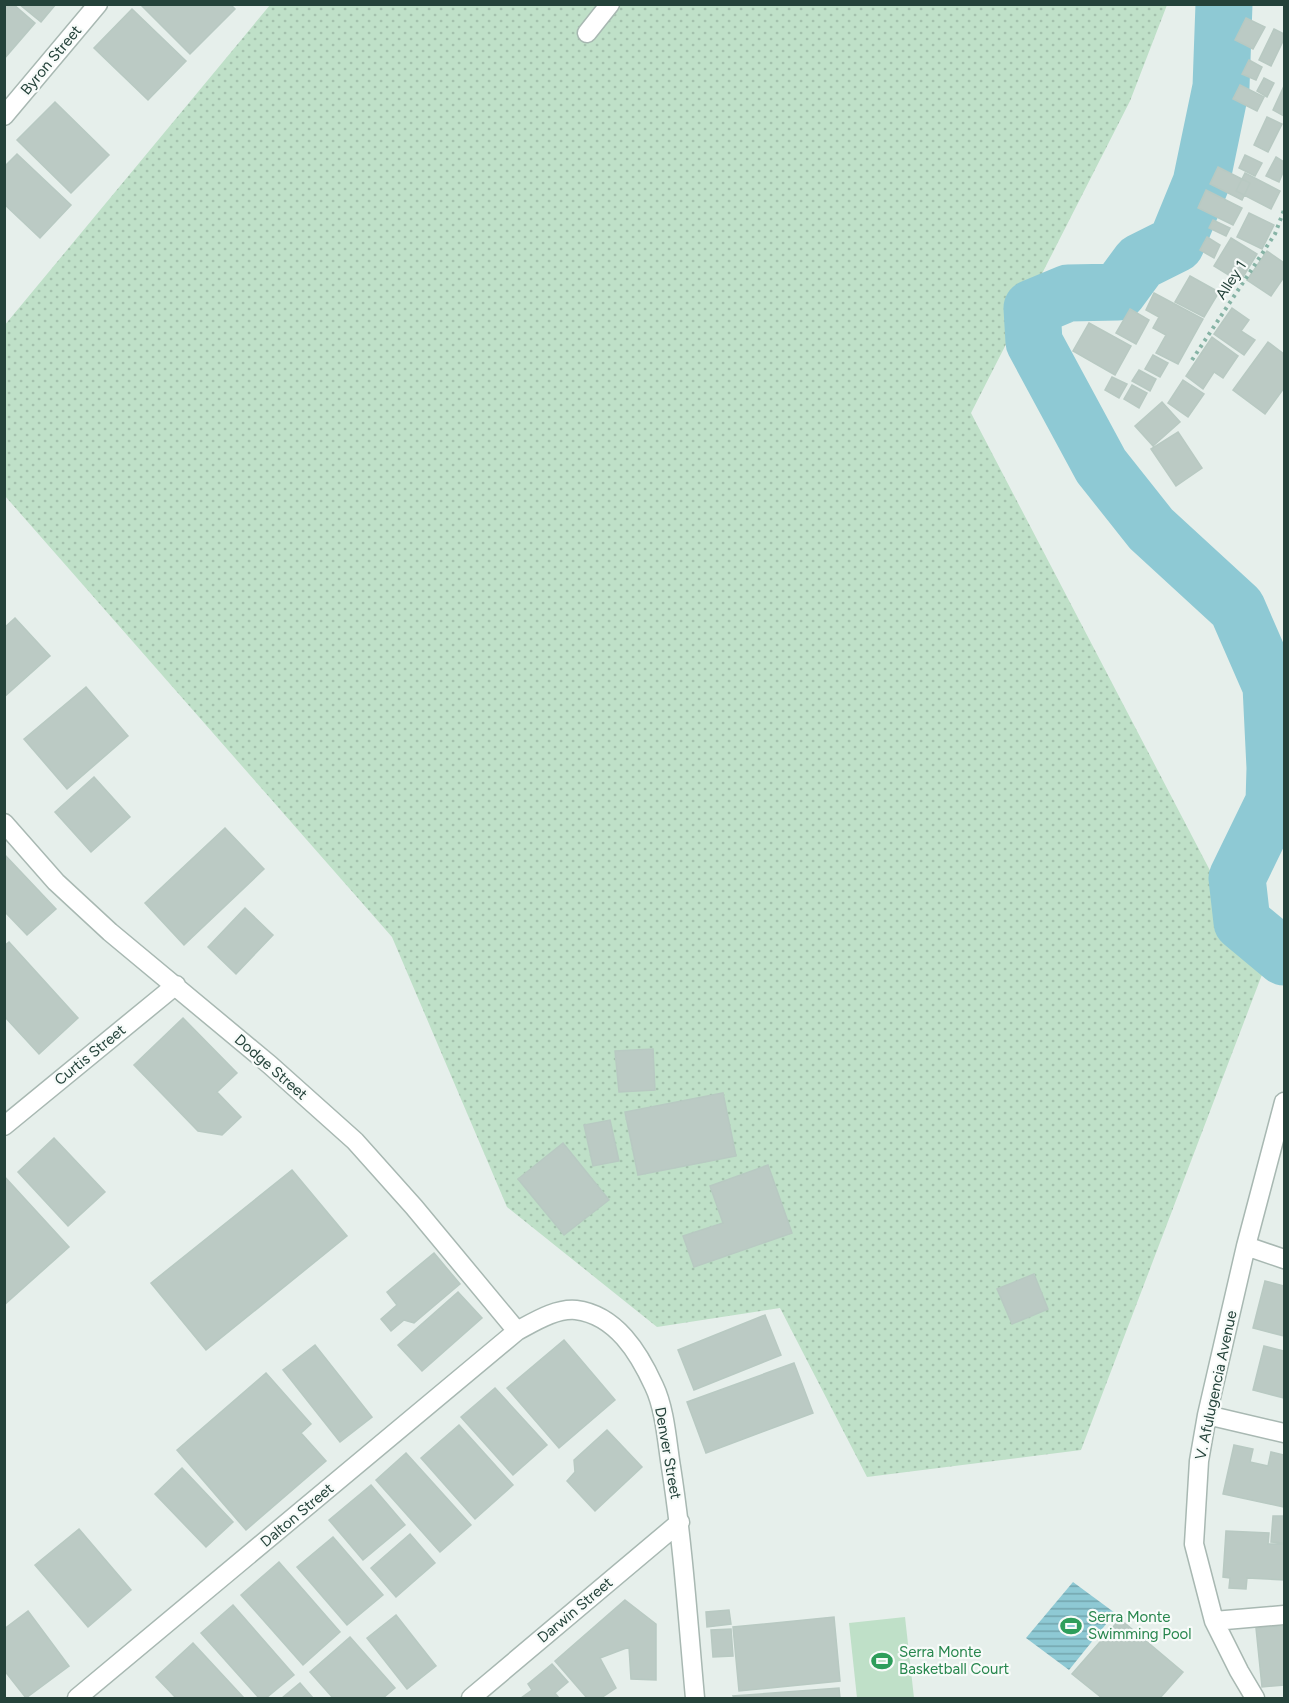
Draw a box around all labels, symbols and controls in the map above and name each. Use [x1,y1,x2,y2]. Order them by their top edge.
street label: Byron Street [17,21,85,98]
street label: Alley 1 [1212,257,1250,303]
street label: Curtis Street [51,1021,129,1089]
street label: Dodge Street [231,1031,311,1104]
street label: V. Afulugencia Avenue [1191,1309,1241,1461]
street label: Denver Street [651,1405,685,1501]
street label: Dalton Street [257,1479,337,1551]
street label: Darwin Street [534,1573,616,1647]
place label: Serra Monte Swimming Pool [1088,1608,1192,1643]
sports icon: Serra Monte Swimming Pool [1059,1614,1083,1638]
place label: Serra Monte Basketball Court [899,1643,1009,1678]
sports icon: Serra Monte Basketball Court [870,1649,894,1673]

